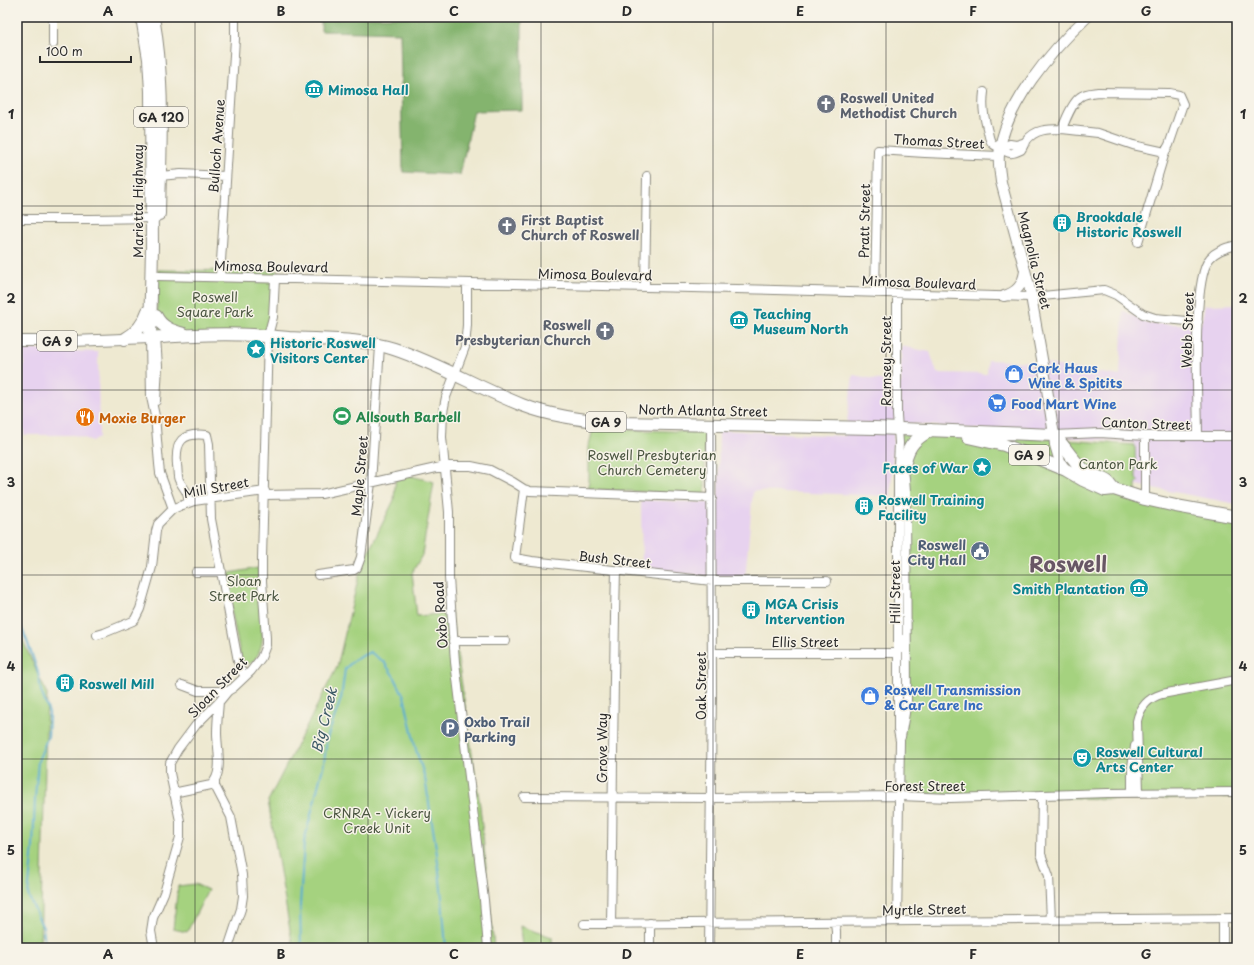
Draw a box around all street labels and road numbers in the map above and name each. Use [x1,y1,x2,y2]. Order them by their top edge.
street label: Bulloch Avenue [203,98,229,194]
road number: GA 120 [134,107,188,127]
street label: Thomas Street [893,129,985,153]
street label: Marietta Highway [128,144,147,258]
street label: Pratt Street [854,183,874,259]
street label: Magnolia Street [1014,209,1056,311]
street label: Mimosa Boulevard [214,256,328,276]
street label: Mimosa Boulevard [538,264,652,284]
street label: Mimosa Boulevard [861,271,977,293]
street label: Webb Street [1176,292,1198,368]
street label: Ramsey Street [876,316,895,406]
road number: GA 9 [37,331,77,351]
street label: North Atlanta Street [638,399,768,421]
road number: GA 9 [586,412,626,432]
street label: Canton Street [1101,412,1191,434]
street label: Maple Street [346,435,372,517]
road number: GA 9 [1009,445,1049,465]
street label: Mill Street [182,472,250,502]
street label: Bush Street [578,546,652,572]
street label: Hill Street [885,560,904,624]
street label: Oxbo Road [428,581,452,649]
street label: Ellis Street [771,632,839,651]
street label: Sloan Street [183,652,251,722]
street label: Oak Street [691,652,710,720]
street label: Grove Way [592,713,611,783]
street label: Forest Street [885,776,965,795]
street label: Myrtle Street [882,899,966,919]

